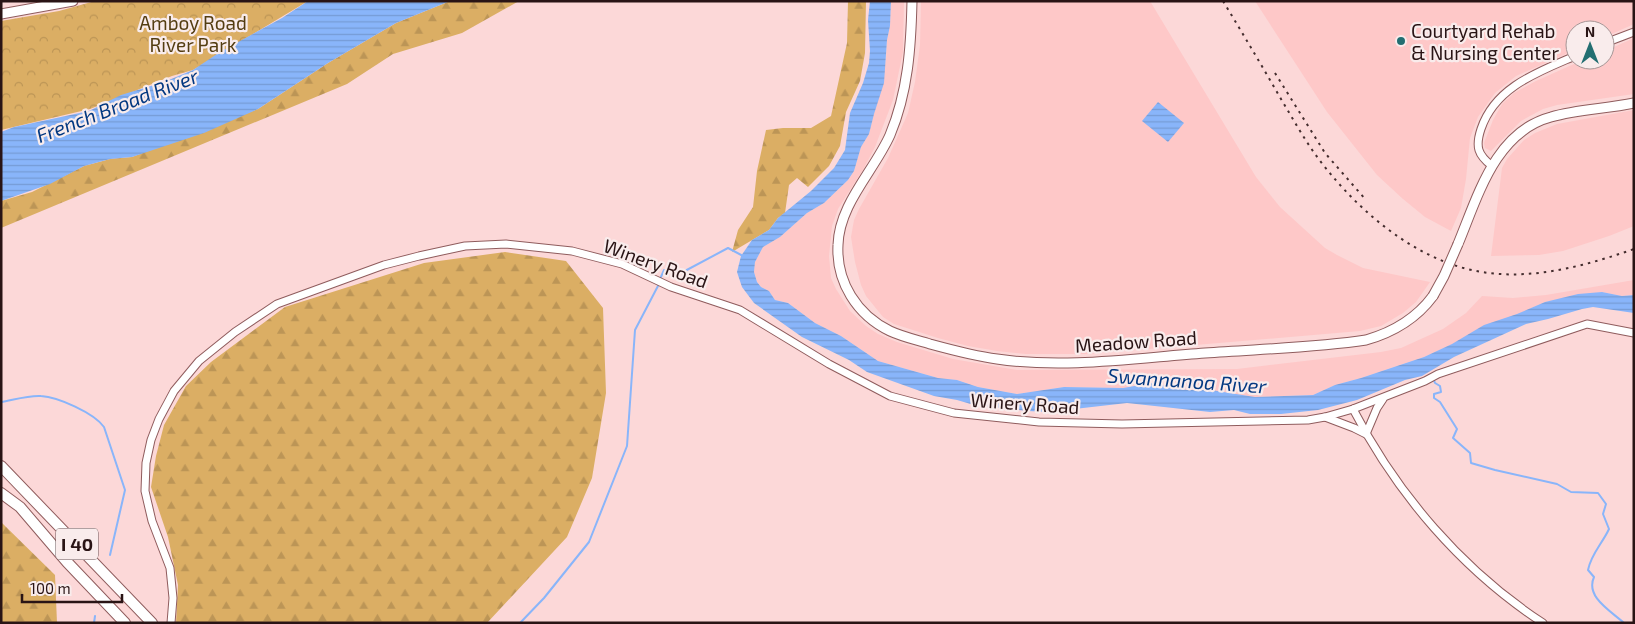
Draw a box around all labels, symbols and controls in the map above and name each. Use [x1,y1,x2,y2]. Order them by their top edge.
park label: Amboy Road River Park [139,11,247,56]
place label: Courtyard Rehab & Nursing Center [1411,19,1560,64]
north arrow [1565,20,1615,70]
text: N [1585,23,1595,40]
marker: Courtyard Rehab & Nursing Center [1395,35,1407,47]
water label: French Broad River [33,63,202,147]
street label: Winery Road [601,234,711,292]
street label: Meadow Road [1074,325,1198,357]
water label: Swannanoa River [1107,362,1268,398]
street label: Winery Road [970,388,1080,418]
road number: I 40 [56,528,98,560]
scale bar [22,572,122,604]
text: 100 m [30,579,71,597]

